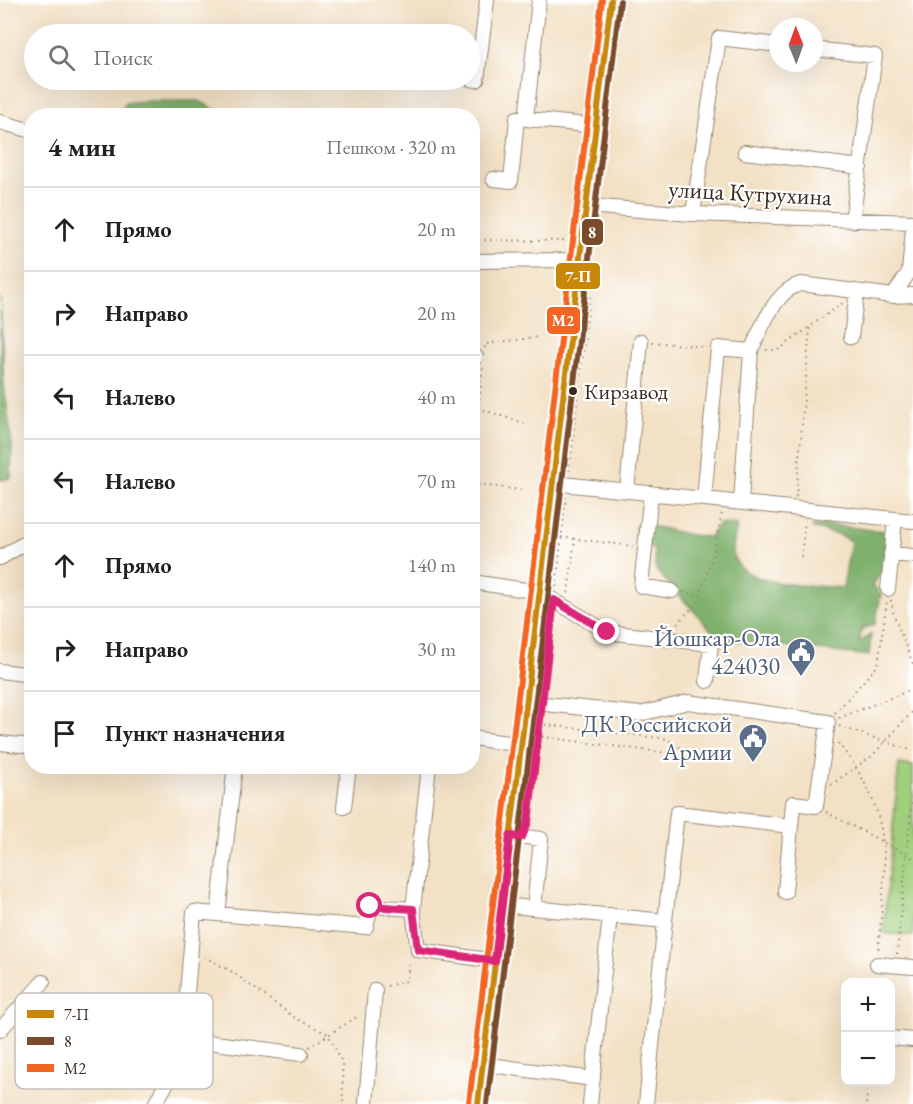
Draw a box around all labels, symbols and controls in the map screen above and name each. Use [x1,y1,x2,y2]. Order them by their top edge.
north arrow [769,18,823,72]
search box [24,24,480,90]
icon: search [45,41,78,74]
text: Поиск [93,43,153,72]
text: 4 мин [48,130,116,164]
text: Пешком · 320 m [326,134,456,160]
street label: улица Кутрухина [668,173,833,212]
icon: ahead [48,213,81,246]
text: Прямо [105,215,172,244]
text: 20 m [417,216,456,242]
line badge: 8 [581,218,604,246]
text: 8 [588,222,596,243]
line badge: 7-П [555,262,601,290]
text: 7-П [565,266,591,287]
icon: right [48,297,81,330]
text: Направо [105,299,188,328]
text: 20 m [417,300,456,326]
line badge: М2 [546,306,581,335]
text: М2 [551,310,575,331]
place label: Кирзавод [584,377,668,406]
icon: left [48,381,81,414]
text: Налево [105,383,175,412]
text: 40 m [417,384,456,410]
marker: Кирзавод [567,385,579,397]
icon: left [48,465,81,498]
text: Налево [105,467,175,496]
text: 70 m [417,468,456,494]
icon: ahead [48,549,81,582]
text: Прямо [105,551,172,580]
text: 140 m [408,552,456,578]
route end [593,618,619,644]
place label: Йошкар-Ола 424030 [654,622,780,681]
icon: right [48,633,81,666]
text: Направо [105,635,188,664]
text: 30 m [417,636,456,662]
public building icon: Йошкар-Ола 424030 [785,636,817,678]
place label: ДК Российской Армии [581,708,732,767]
icon: arrive [48,717,81,750]
text: Пункт назначения [105,719,285,748]
public building icon: ДК Российской Армии [737,722,769,764]
route start [356,892,382,918]
map controls [841,978,895,1086]
button: + [841,978,895,1032]
legend [15,993,213,1089]
text: 7-П [64,1004,89,1025]
text: 8 [64,1031,72,1052]
button: − [841,1032,895,1086]
text: М2 [64,1058,86,1079]

